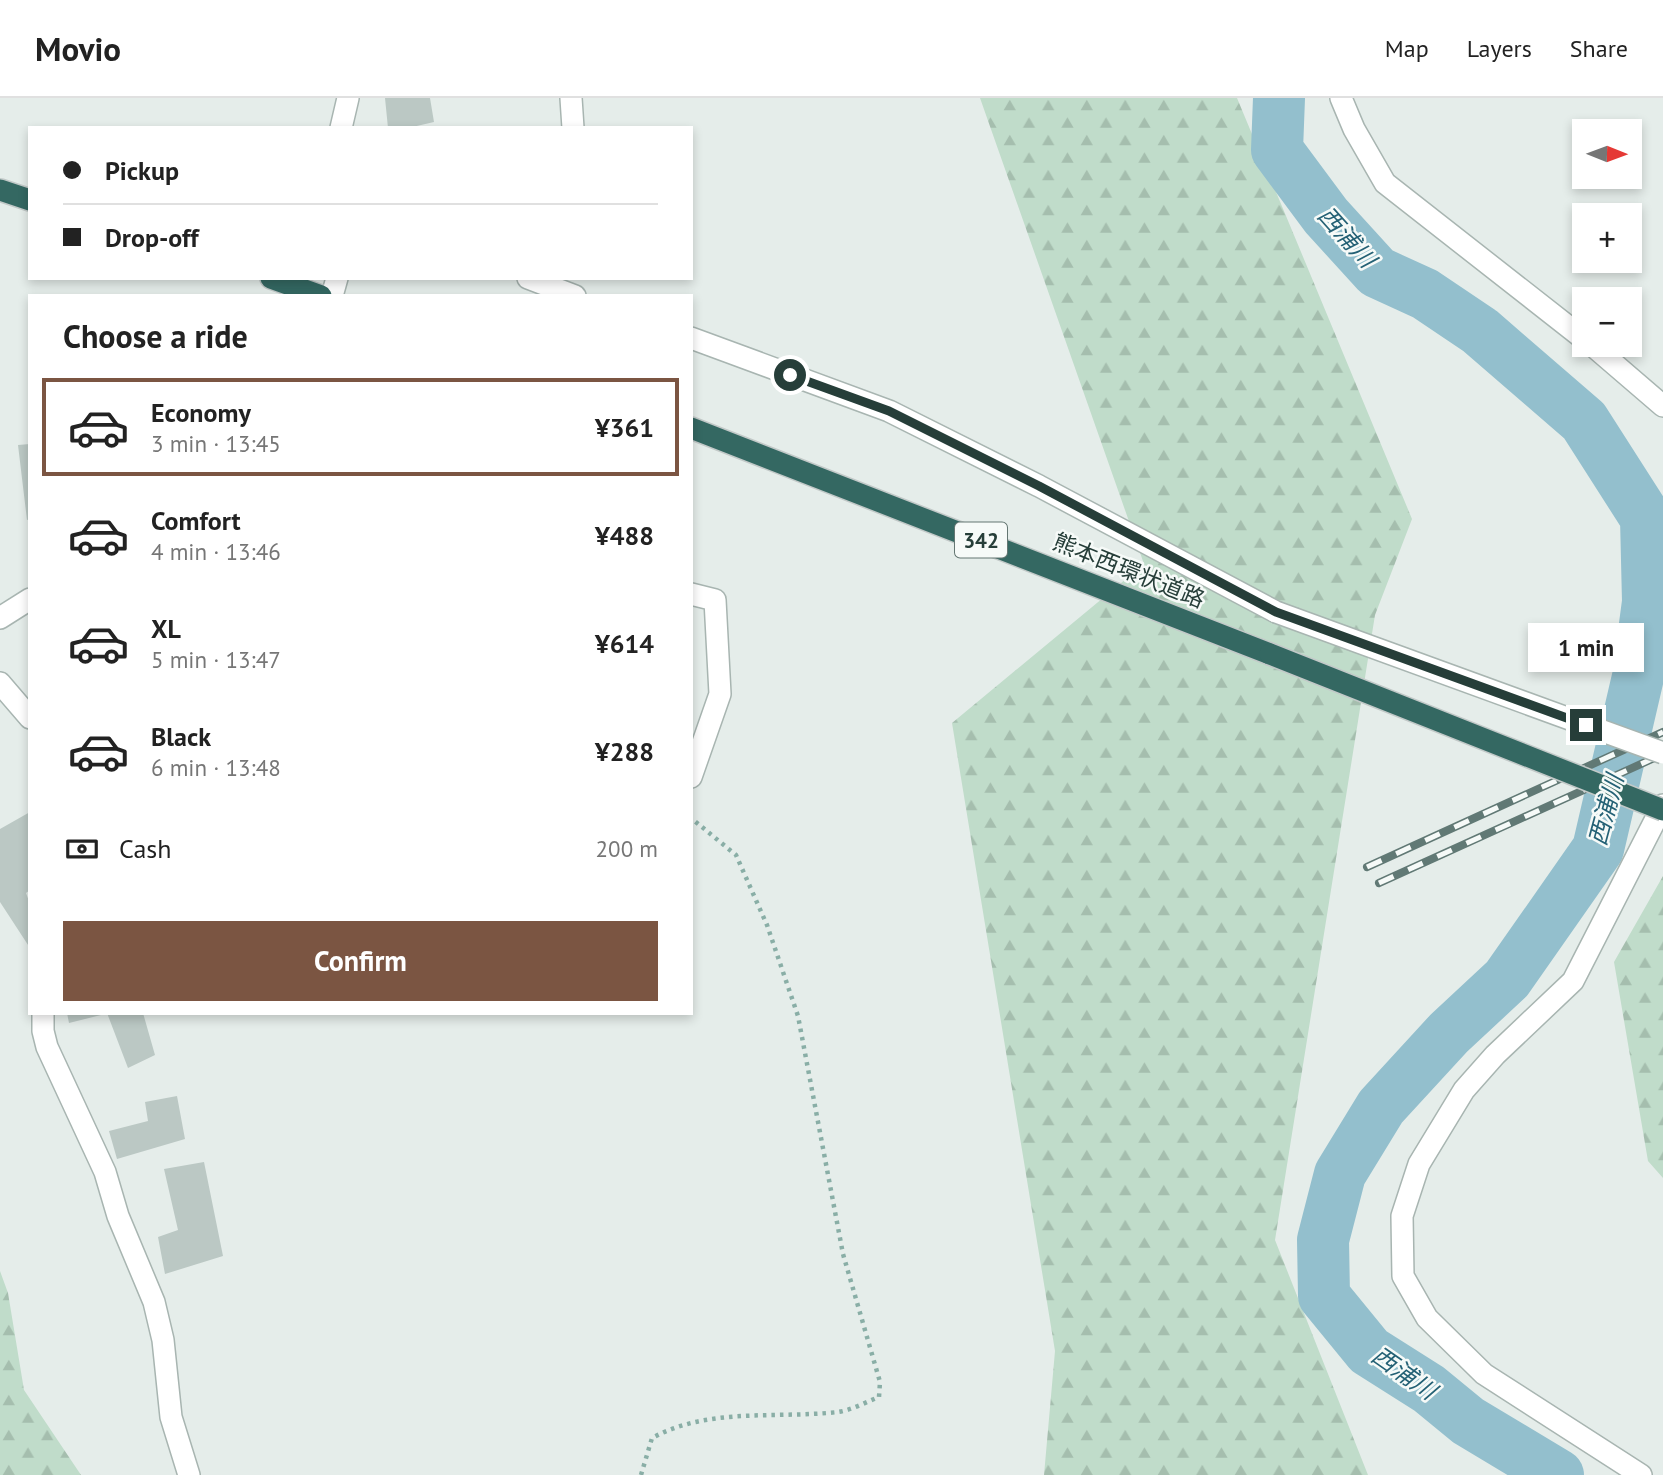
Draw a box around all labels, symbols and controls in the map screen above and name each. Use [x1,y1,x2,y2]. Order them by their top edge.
text: Movio [35,27,121,70]
text: Map [1385,33,1429,64]
text: Layers [1467,33,1532,64]
text: Share [1570,33,1628,64]
north arrow [1572,119,1642,189]
map controls [1572,119,1642,357]
text: Pickup [105,154,179,187]
water label: 西浦川 [1311,200,1385,276]
button: + [1572,203,1642,273]
text: Drop-off [105,221,199,254]
button: − [1572,287,1642,357]
text: Choose a ride [63,315,248,357]
route start [774,359,806,391]
icon: car [67,396,130,459]
text: Economy [151,396,251,429]
text: ¥361 [595,411,654,444]
text: 3 min · 13:45 [151,429,281,458]
icon: car [67,504,130,567]
text: Comfort [151,504,241,537]
text: ¥488 [595,519,654,552]
road number: 342 [955,522,1007,558]
street label: 熊本西環状道路 [1049,526,1209,614]
text: 4 min · 13:46 [151,537,281,566]
icon: car [67,612,130,675]
text: XL [151,612,181,645]
callout: 1 min [1528,624,1644,672]
text: ¥614 [595,627,654,660]
text: 1 min [1558,633,1614,662]
text: 5 min · 13:47 [151,645,281,674]
route end [1570,709,1602,741]
icon: car [67,720,130,783]
text: Black [151,720,211,753]
text: ¥288 [595,735,654,768]
text: 6 min · 13:48 [151,753,281,782]
water label: 西浦川 [1582,768,1631,849]
icon: cash [63,830,101,868]
text: Cash [119,832,171,865]
text: 200 m [596,834,658,863]
button: Confirm [63,921,658,1001]
water label: 西浦川 [1366,1340,1445,1408]

